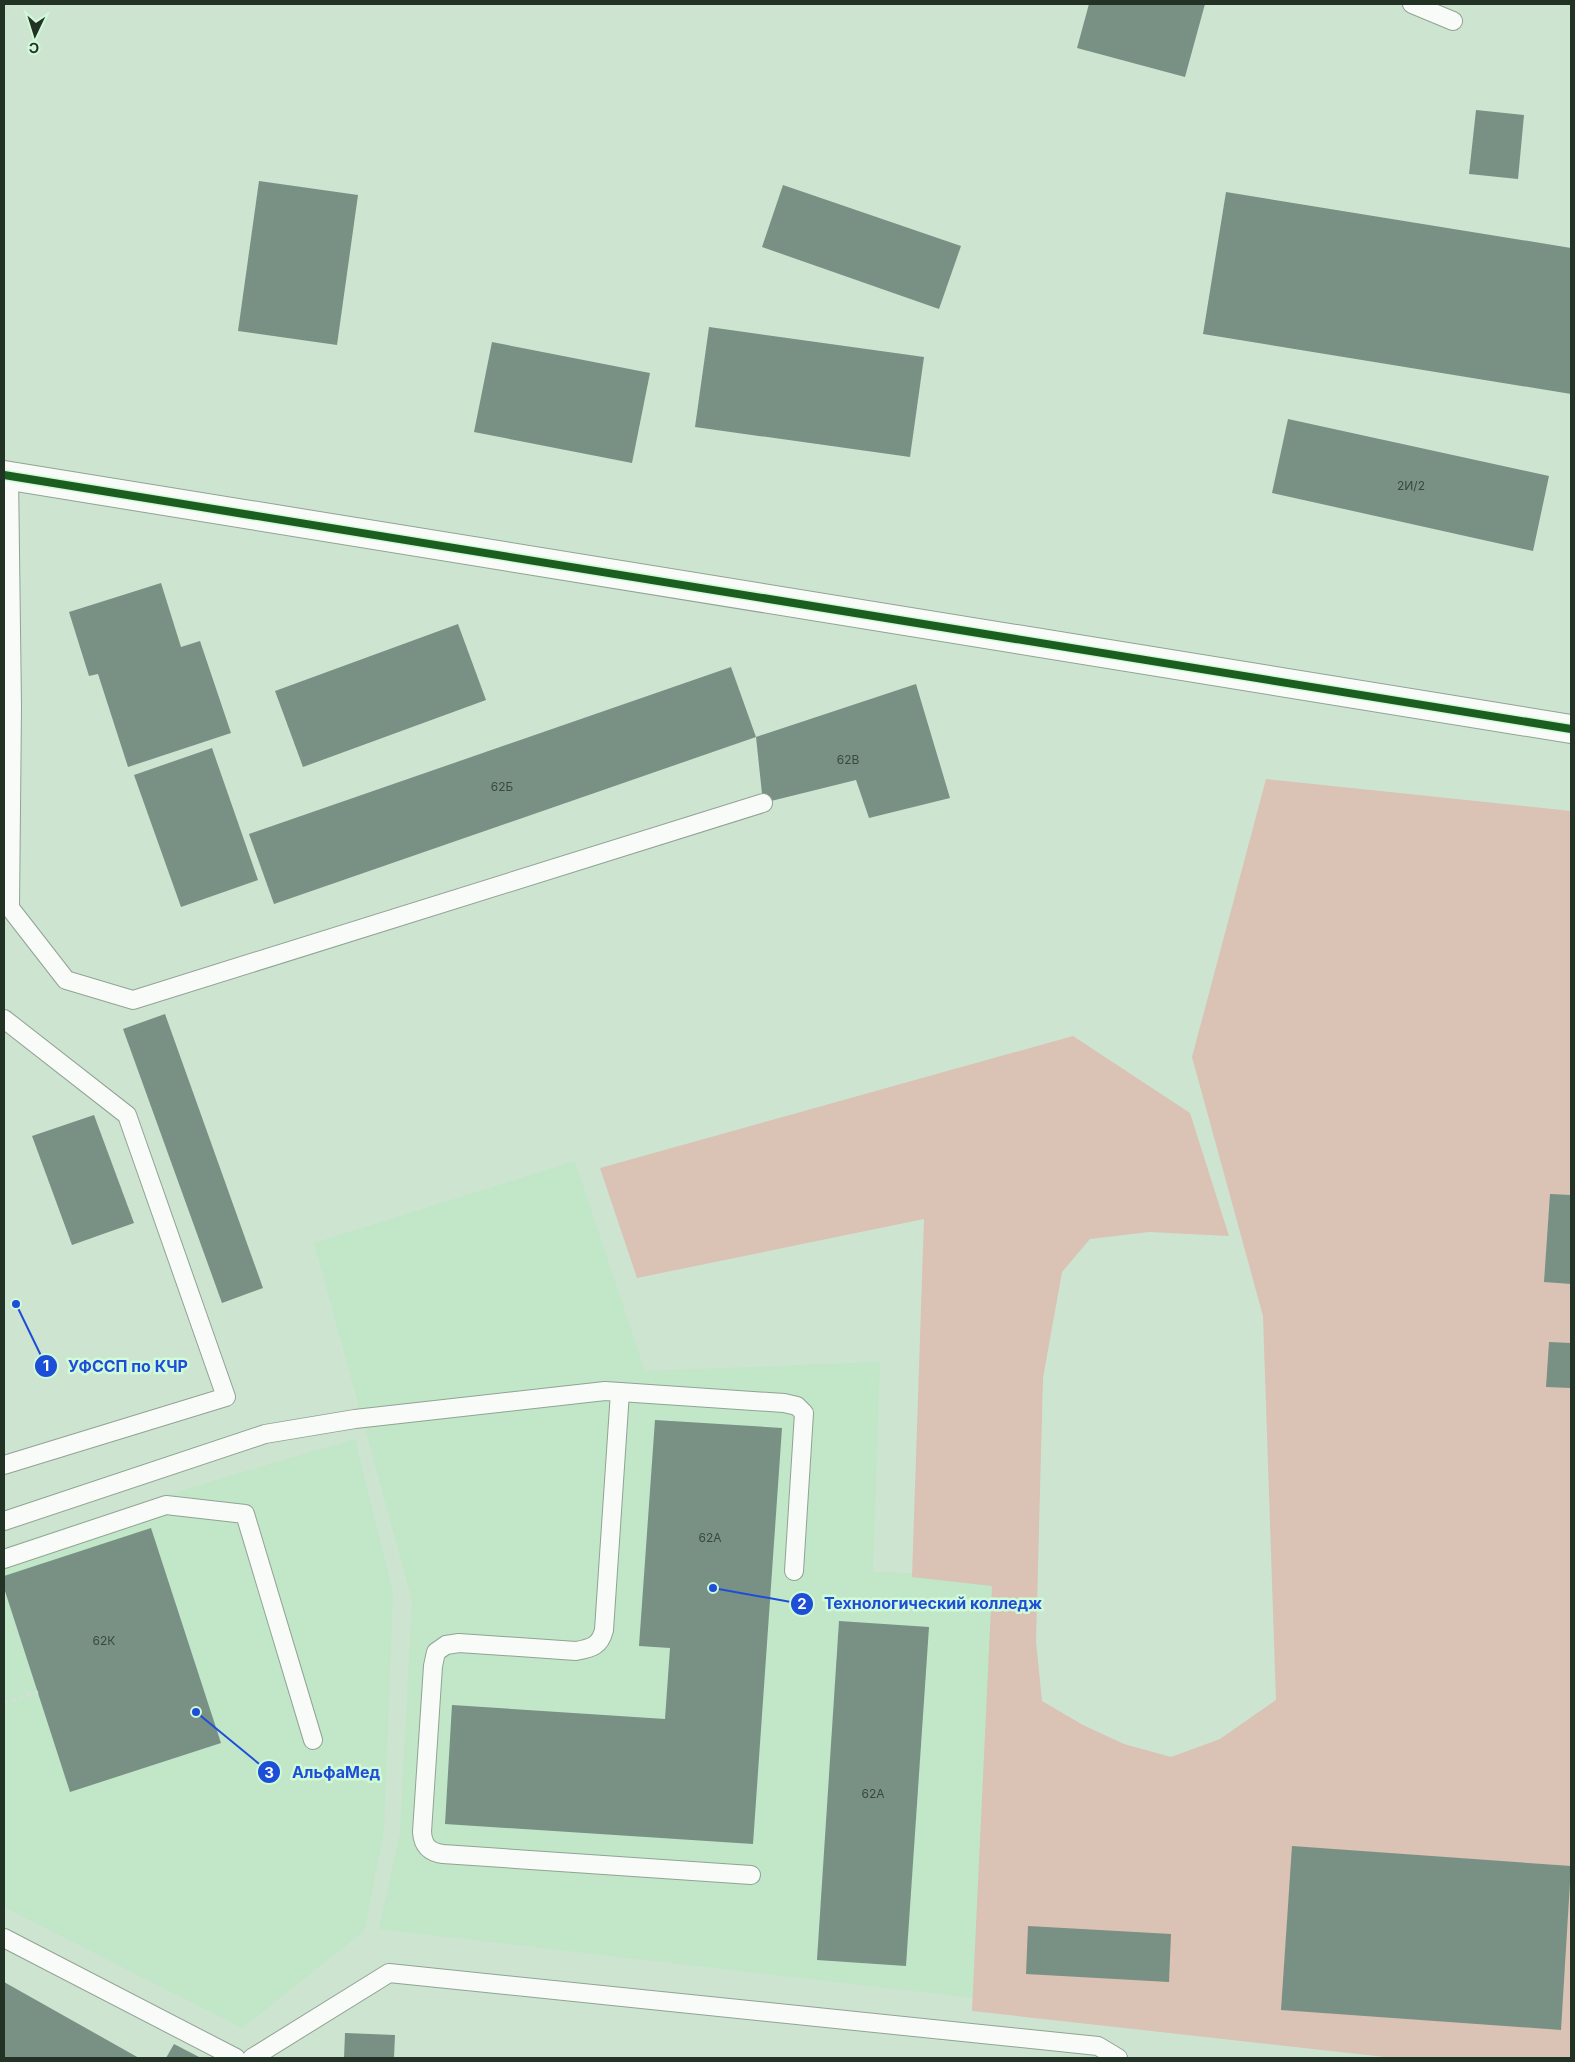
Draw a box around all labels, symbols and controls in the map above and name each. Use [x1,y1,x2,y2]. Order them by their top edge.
north arrow [10,10,60,60]
text: С [28,40,40,57]
house number: 2И/2 [1397,478,1425,493]
house number: 62В [837,752,859,767]
house number: 62Б [491,779,514,794]
callout: УФССП по КЧР [33,1351,198,1382]
text: 1 [43,1356,49,1375]
text: УФССП по КЧР [68,1356,188,1376]
house number: 62А [698,1530,722,1545]
callout: Технологический колледж [789,1588,1053,1619]
text: Технологический колледж [824,1593,1042,1613]
text: 2 [797,1594,807,1613]
house number: 62К [93,1633,115,1648]
callout: АльфаМед [256,1757,390,1788]
text: АльфаМед [292,1762,380,1782]
text: 3 [264,1763,274,1782]
house number: 62А [861,1786,885,1801]

